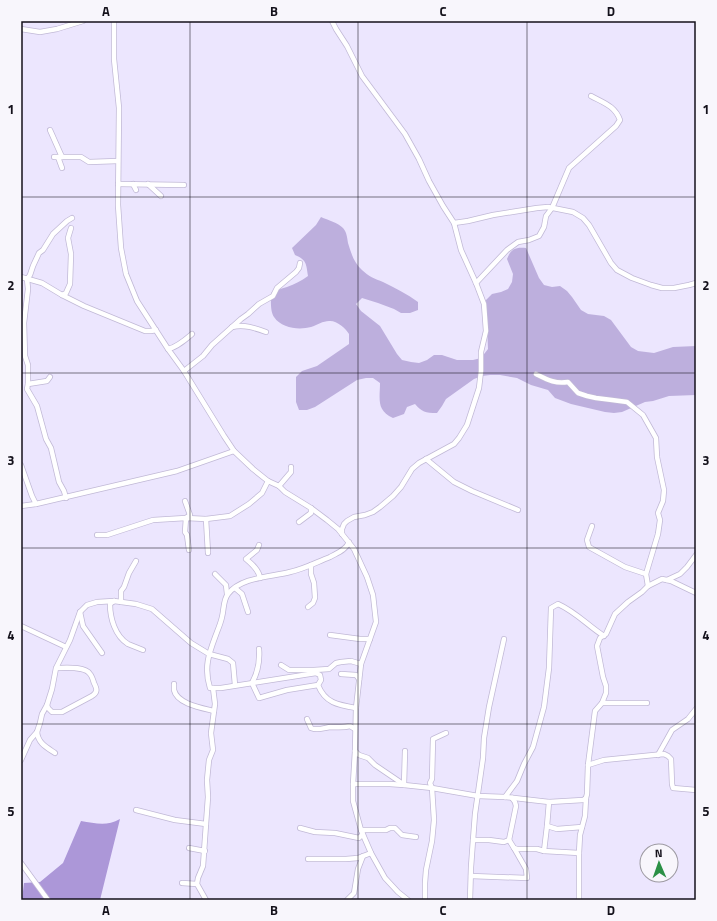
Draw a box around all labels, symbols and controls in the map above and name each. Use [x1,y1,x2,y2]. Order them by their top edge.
text: A [102,1,110,21]
text: B [270,1,278,21]
text: C [439,1,447,21]
text: D [607,1,615,21]
text: 1 [7,99,15,119]
text: 1 [702,99,710,119]
text: 2 [7,275,15,295]
text: 2 [702,275,710,295]
text: 3 [7,450,15,470]
text: 3 [702,450,710,470]
text: 4 [7,625,15,645]
text: 4 [702,625,710,645]
text: 5 [7,801,15,821]
text: 5 [702,801,710,821]
north arrow [639,843,679,883]
text: N [655,845,663,861]
text: A [102,900,110,920]
text: B [270,900,278,920]
text: C [439,900,447,920]
text: D [607,900,615,920]

